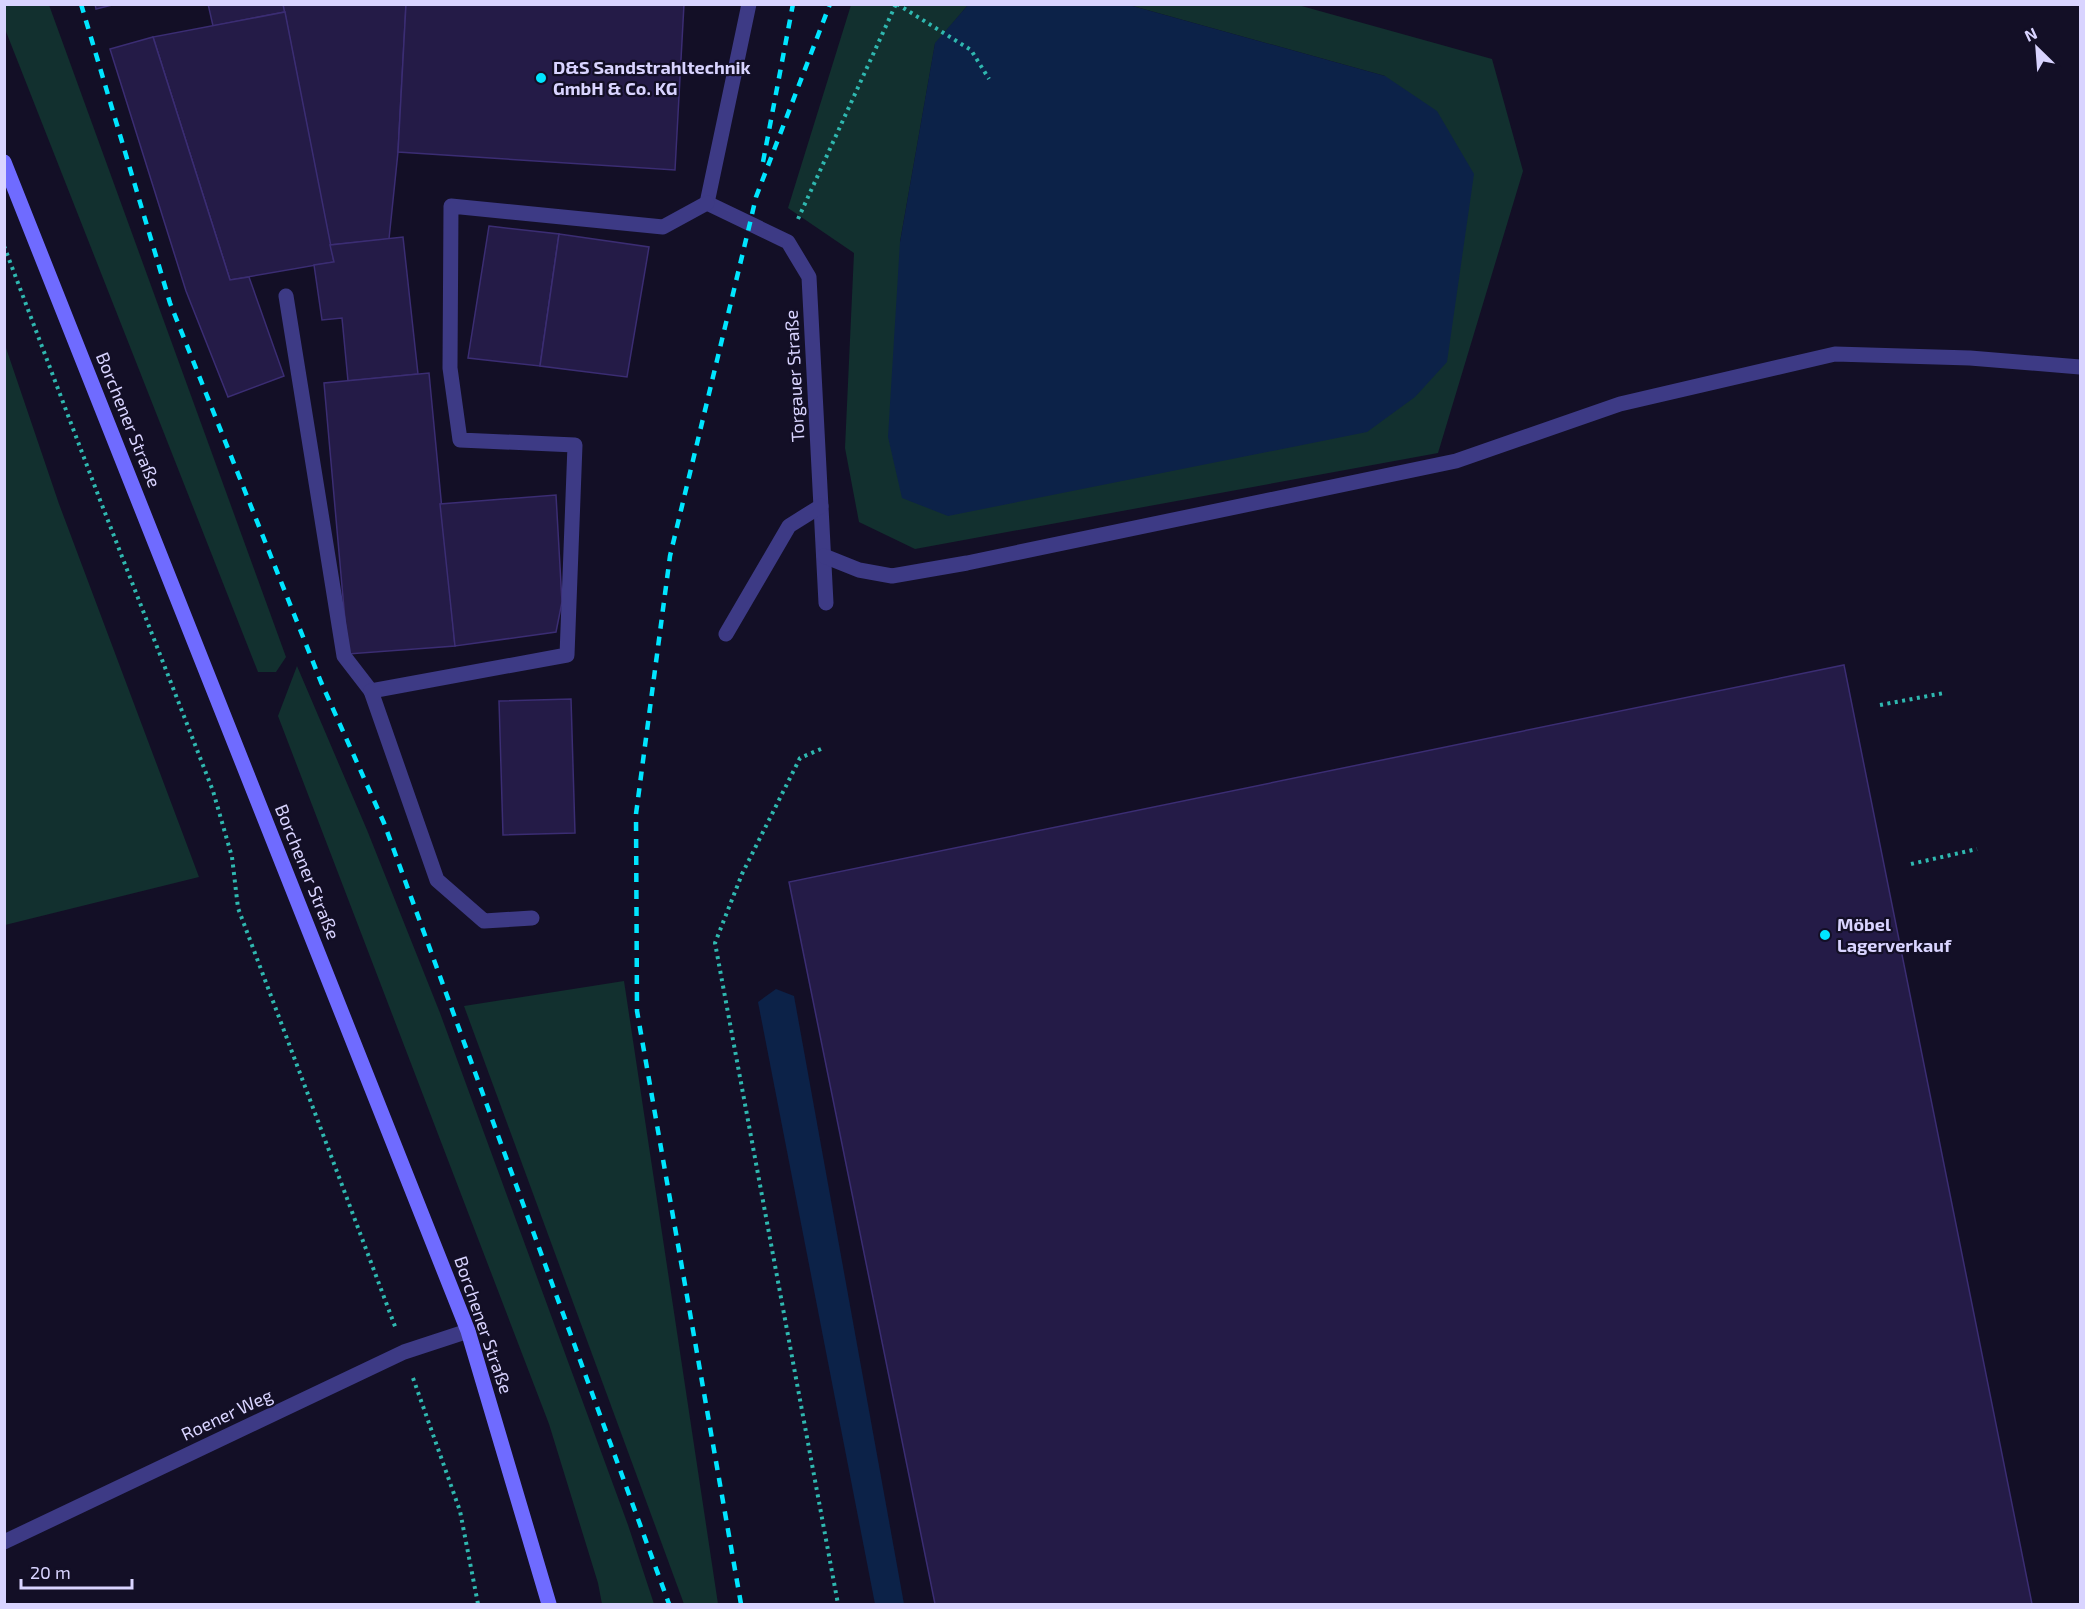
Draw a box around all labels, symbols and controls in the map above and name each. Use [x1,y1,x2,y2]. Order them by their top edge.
north arrow [2007,18,2067,78]
text: N [2021,23,2040,45]
place label: D&S Sandstrahltechnik GmbH & Co. KG [553,56,751,99]
marker: D&S Sandstrahltechnik GmbH & Co. KG [534,71,548,85]
street label: Torgauer Straße [780,309,808,443]
street label: Borchener Straße [92,349,166,491]
street label: Borchener Straße [271,801,345,943]
place label: Möbel Lagerverkauf [1837,913,1952,956]
marker: Möbel Lagerverkauf [1818,928,1832,942]
street label: Borchener Straße [450,1253,518,1396]
street label: Roener Weg [177,1383,276,1445]
scale bar [21,1552,132,1590]
text: 20 m [30,1561,71,1583]

